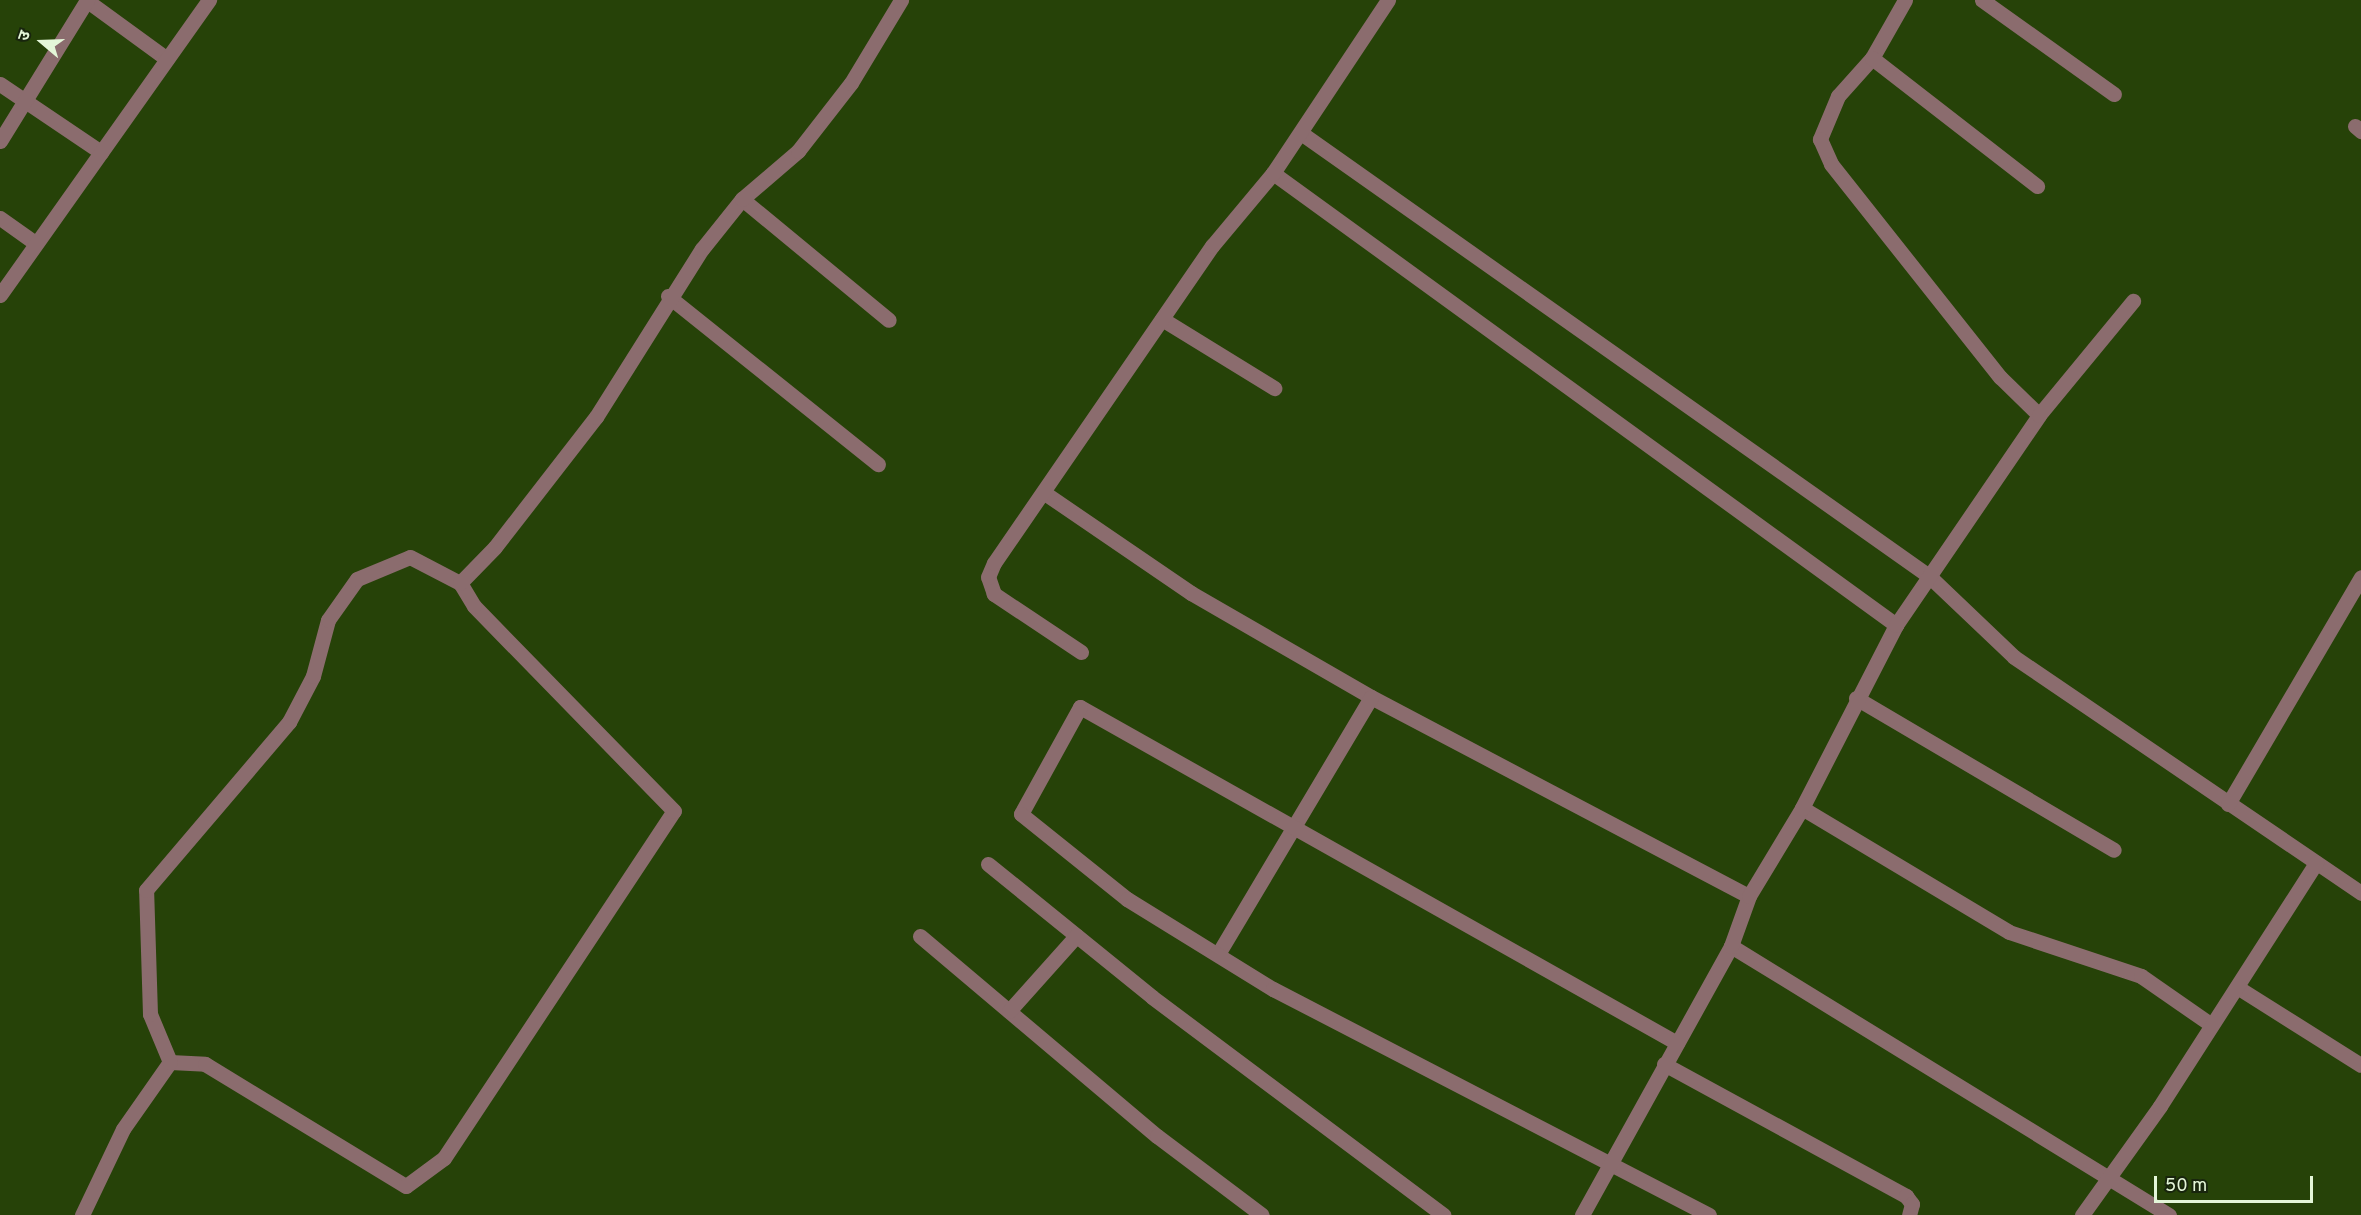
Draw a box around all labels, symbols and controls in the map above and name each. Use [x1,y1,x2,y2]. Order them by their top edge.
north arrow [12,12,72,72]
text: उ [14,28,36,44]
scale bar [2157,1164,2316,1202]
text: 50 m [2165,1175,2207,1198]

